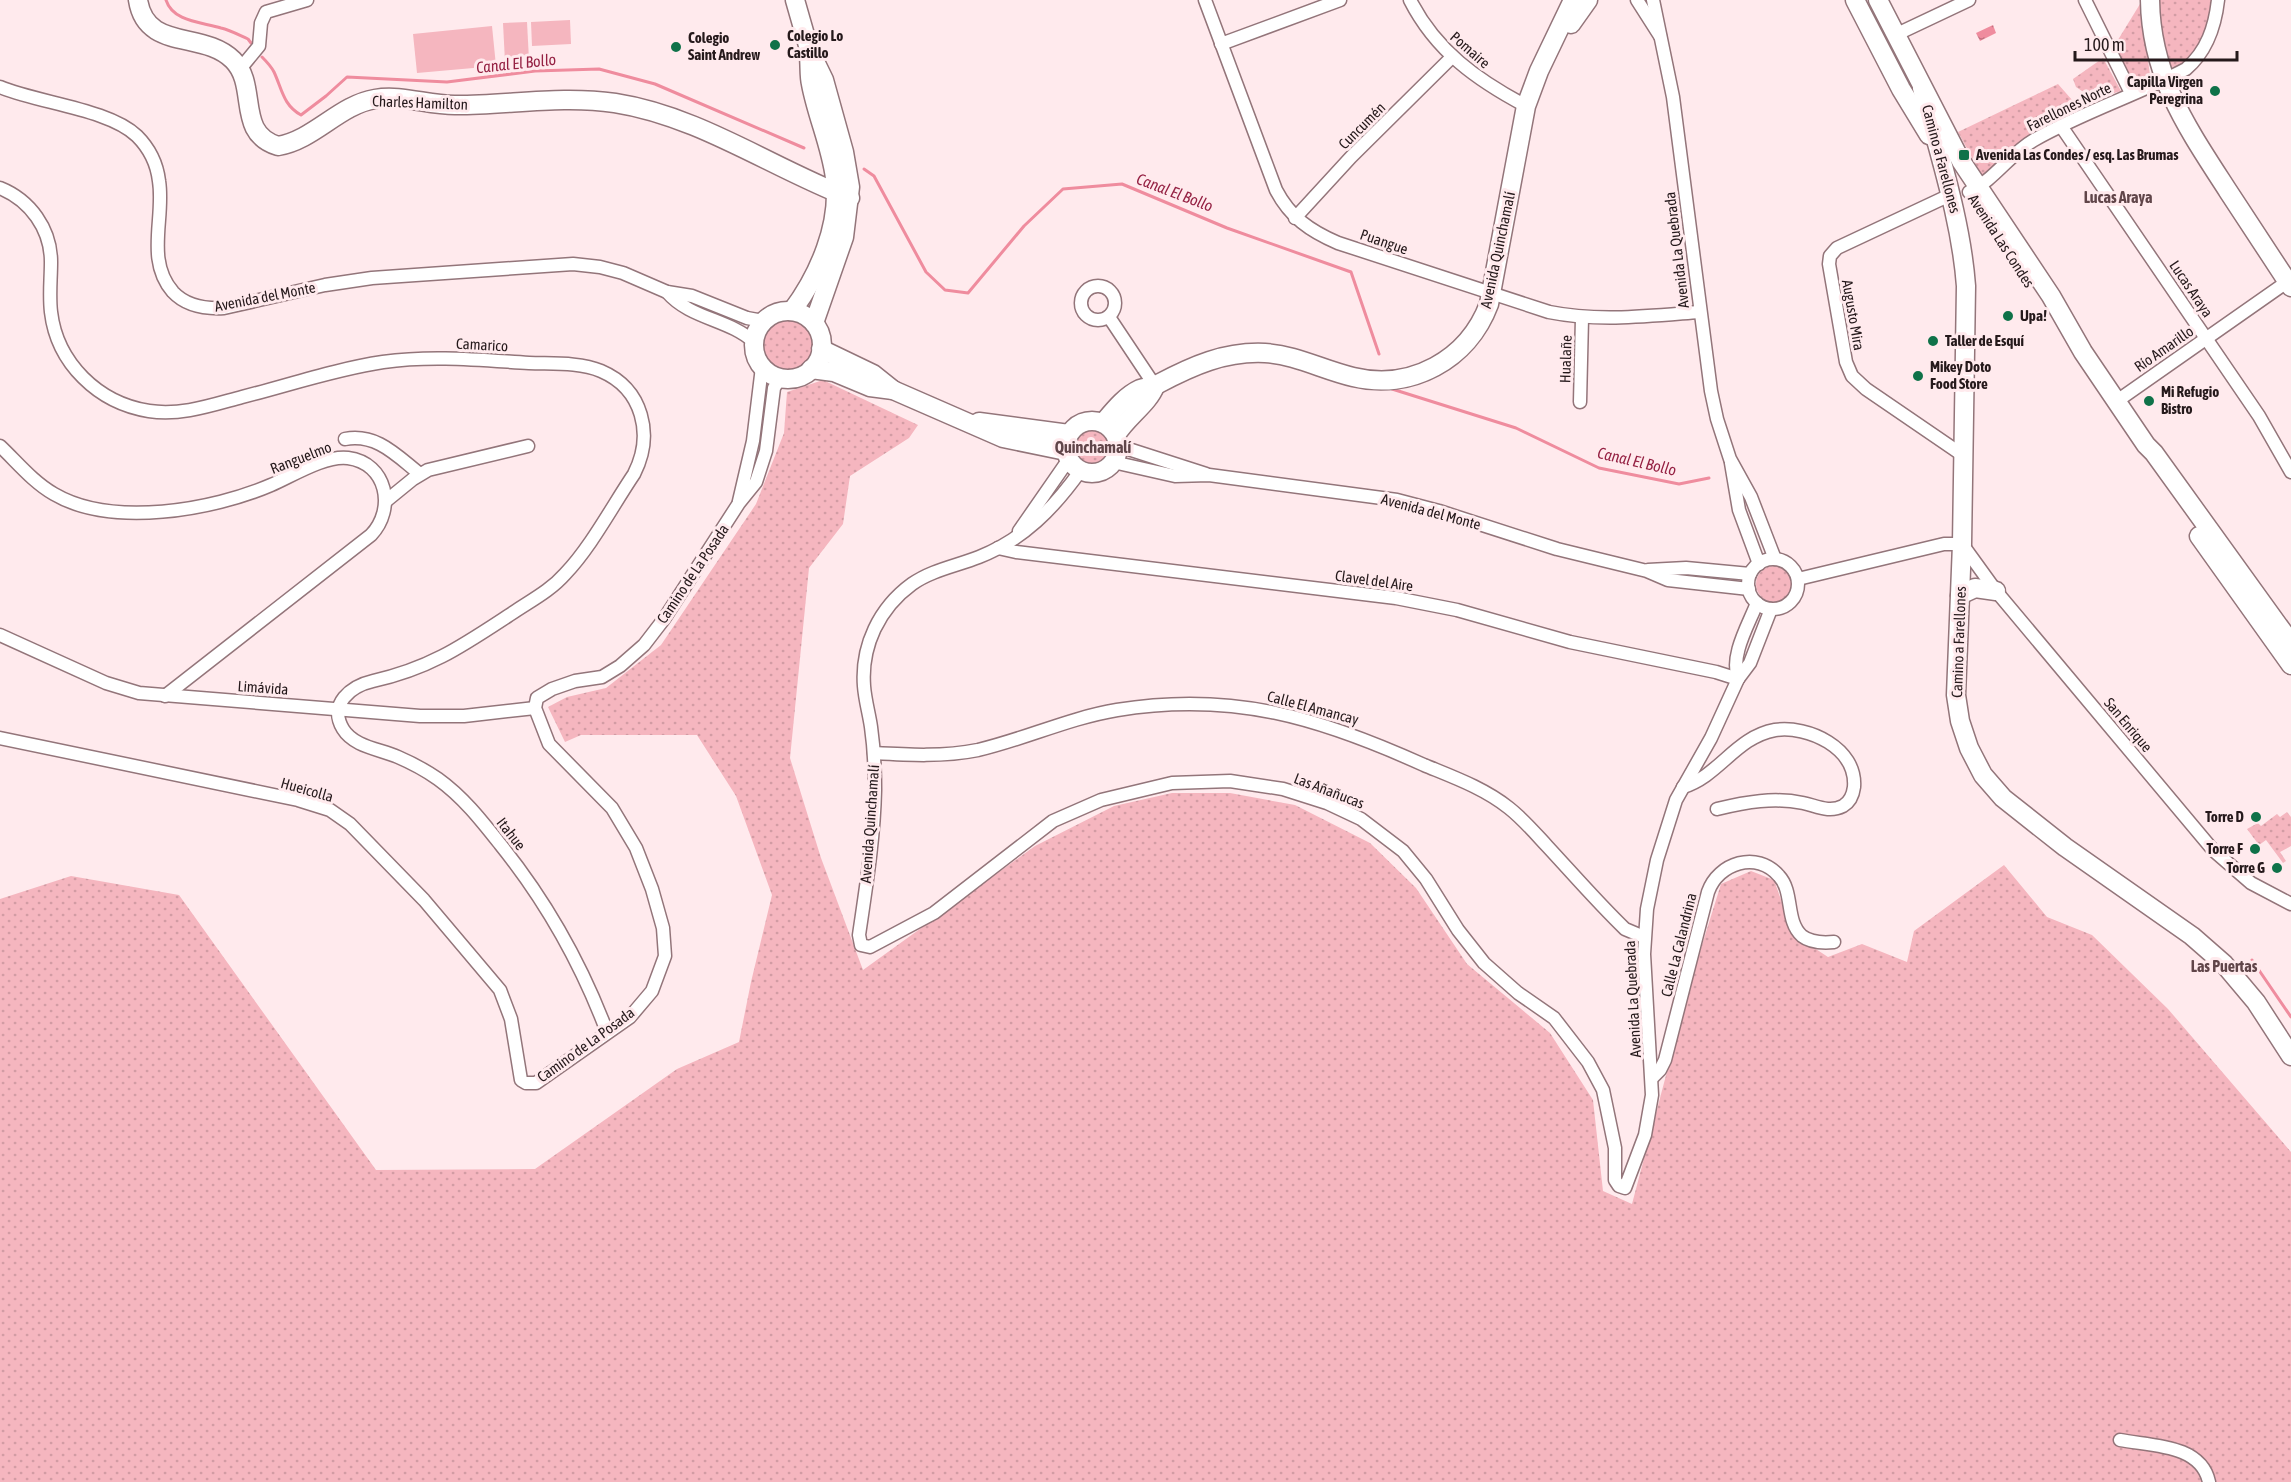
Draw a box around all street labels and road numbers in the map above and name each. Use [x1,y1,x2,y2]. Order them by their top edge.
street label: Pomaire [1447,28,1494,71]
street label: Farellones Norte [2024,79,2114,134]
street label: Charles Hamilton [372,92,468,113]
street label: Cuncumén [1335,99,1388,152]
street label: Camino a Farellones [1919,103,1964,215]
street label: Avenida Quinchamalí [1477,190,1518,310]
street label: Avenida La Quebrada [1661,191,1692,309]
street label: Avenida Las Condes [1965,191,2038,290]
street label: Puangue [1358,225,1410,258]
street label: Lucas Araya [2166,257,2216,320]
street label: Avenida del Monte [213,278,317,315]
street label: Augusto Mira [1839,278,1868,352]
street label: Río Amarillo [2131,322,2196,375]
street label: Camarico [456,335,508,354]
street label: Hualañe [1556,335,1575,383]
street label: Ranguelmo [268,438,334,477]
street label: Avenida del Monte [1379,490,1483,533]
street label: Camino de La Posada [653,521,732,626]
street label: Clavel del Aire [1334,567,1414,594]
street label: Camino a Farellones [1948,586,1969,698]
street label: Limávida [237,677,289,698]
street label: Calle El Amancay [1266,687,1361,728]
street label: San Enrique [2101,694,2156,755]
street label: Avenida Quinchamalí [857,764,882,884]
street label: Las Añañucas [1292,769,1367,812]
street label: Hueicolla [279,774,335,805]
street label: Itahue [493,814,529,853]
street label: Calle La Calandrina [1657,891,1700,999]
street label: Avenida La Quebrada [1621,940,1644,1058]
street label: Camino de La Posada [534,1004,638,1085]

